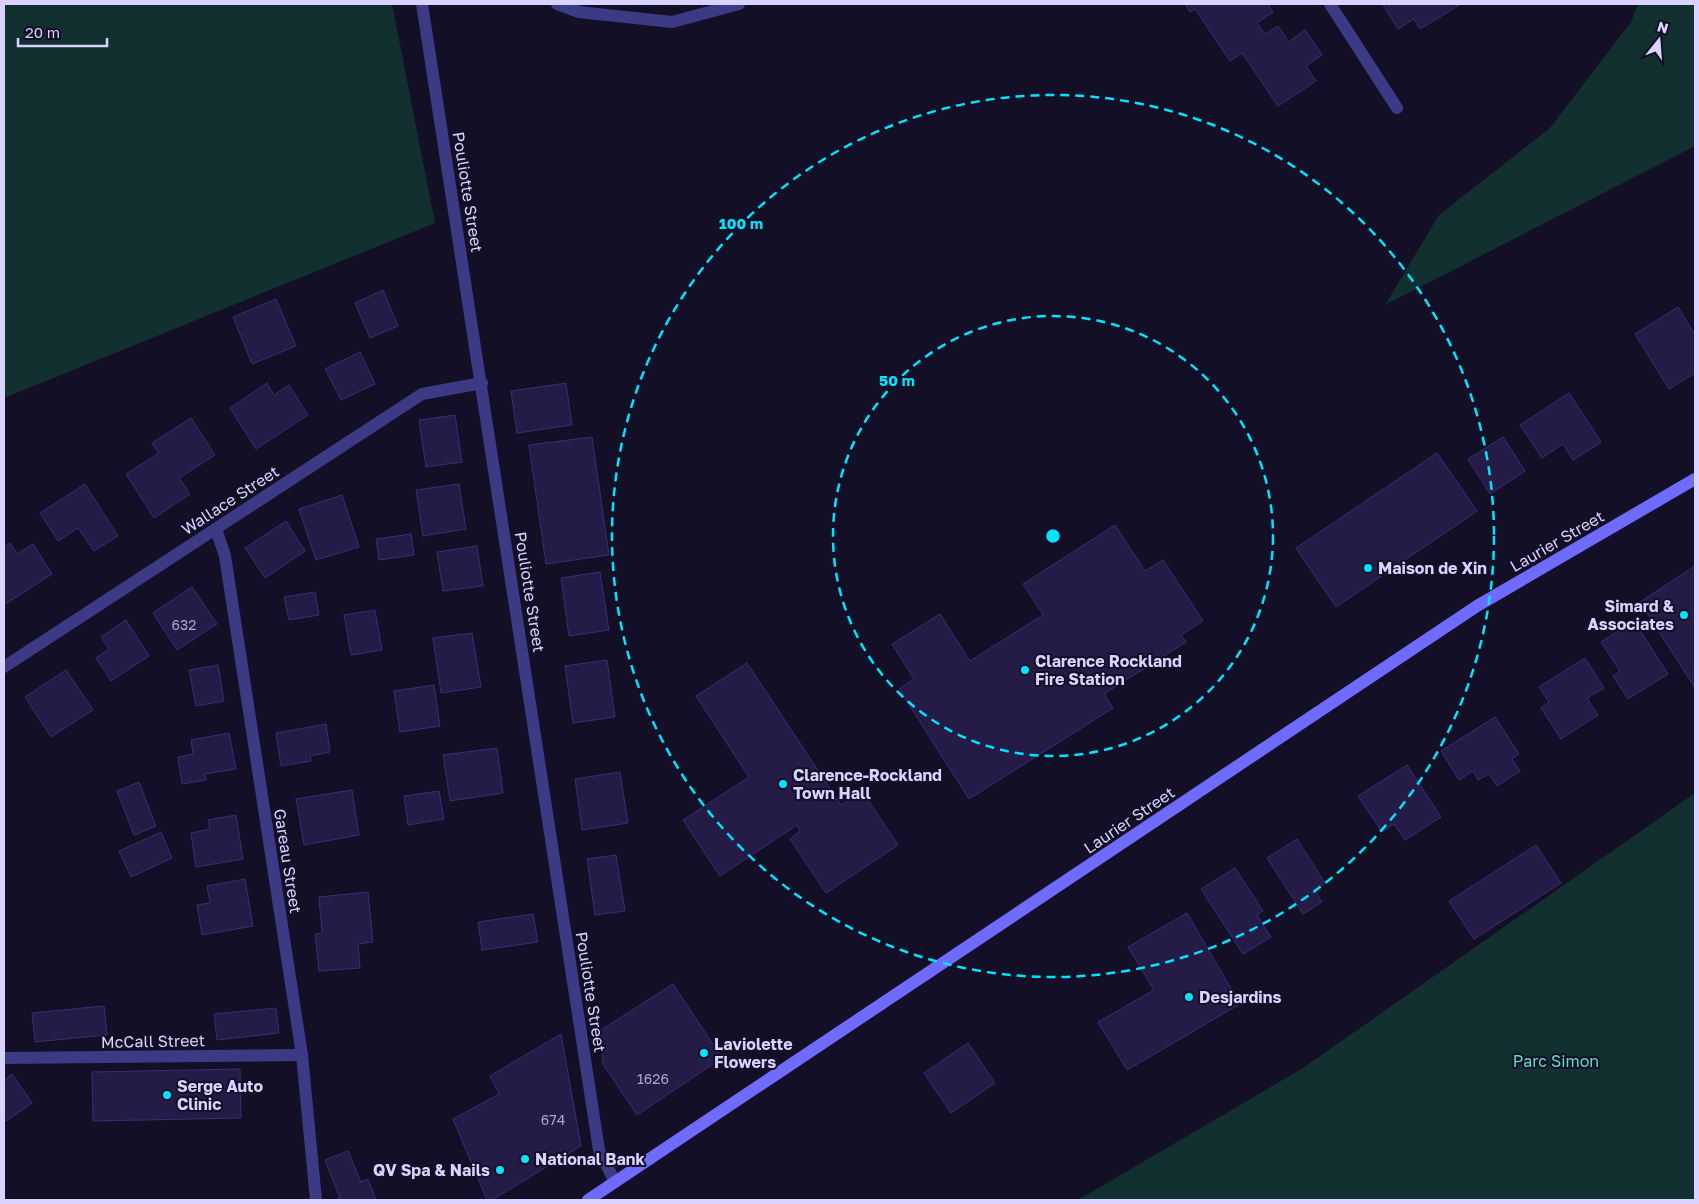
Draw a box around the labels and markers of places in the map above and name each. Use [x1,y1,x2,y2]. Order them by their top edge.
centre of rings [1044,527,1062,545]
place label: Maison de Xin [1378,558,1487,578]
marker: Maison de Xin [1362,562,1374,574]
place label: Simard & Associates [1588,596,1675,634]
marker: Simard & Associates [1678,609,1690,621]
place label: Clarence Rockland Fire Station [1035,651,1182,689]
marker: Clarence Rockland Fire Station [1019,664,1031,676]
place label: Clarence-Rockland Town Hall [793,765,942,803]
marker: Clarence-Rockland Town Hall [777,778,789,790]
place label: Desjardins [1199,987,1281,1007]
marker: Desjardins [1183,991,1195,1003]
place label: Laviolette Flowers [714,1034,793,1072]
marker: Laviolette Flowers [698,1047,710,1059]
place label: Serge Auto Clinic [177,1076,263,1114]
marker: Serge Auto Clinic [161,1089,173,1101]
place label: National Bank [535,1149,645,1169]
marker: National Bank [519,1153,531,1165]
place label: QV Spa & Nails [373,1160,490,1180]
marker: QV Spa & Nails [494,1164,506,1176]

